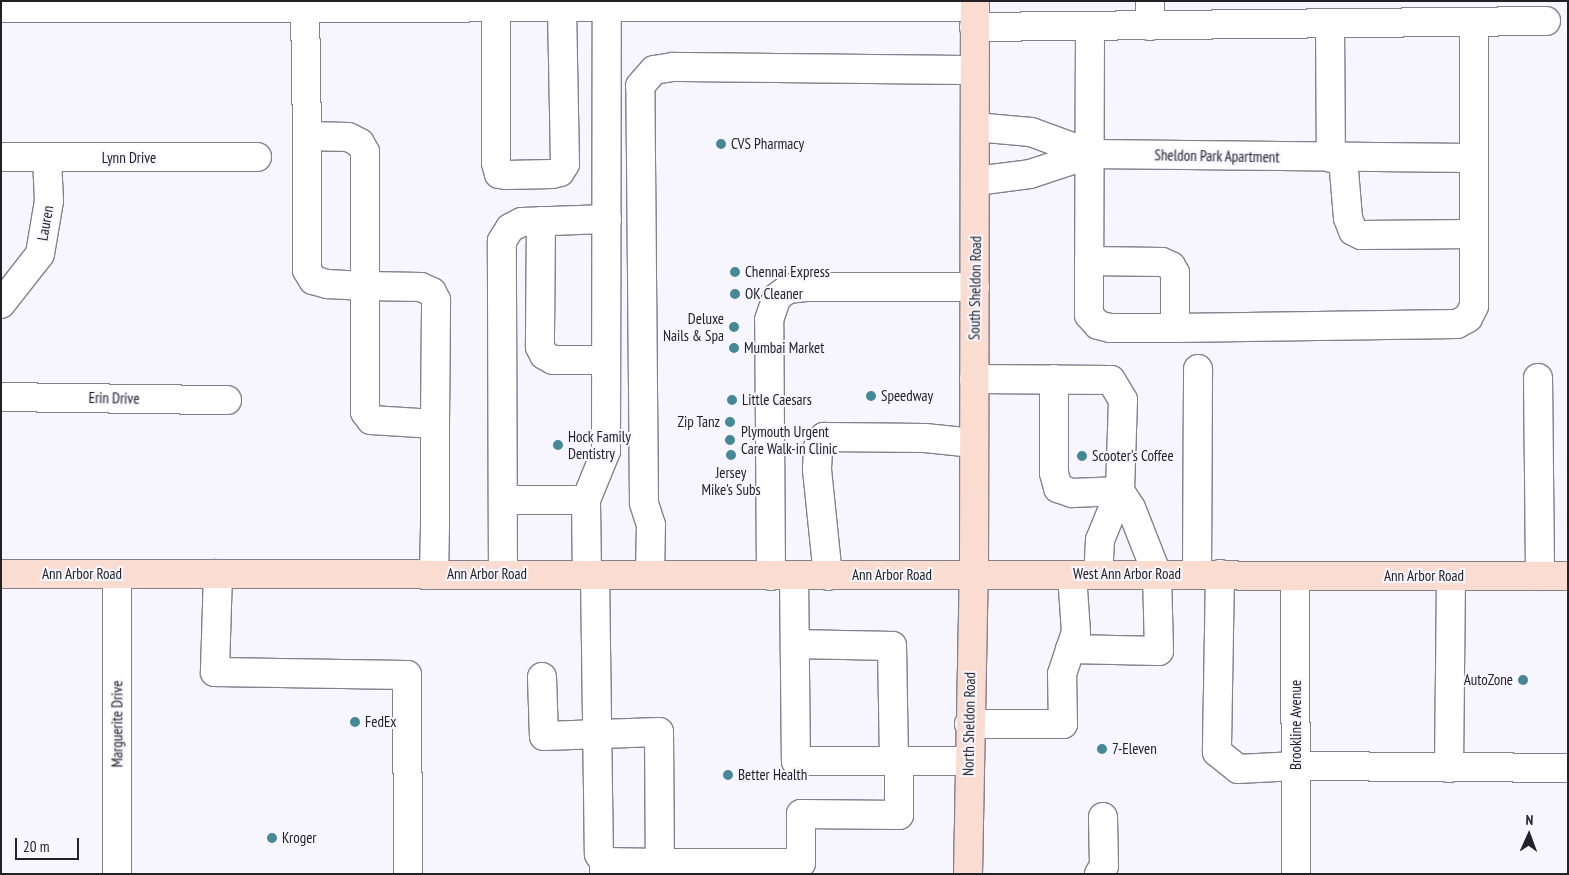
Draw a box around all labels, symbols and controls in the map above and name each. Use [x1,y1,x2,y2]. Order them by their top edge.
place label: CVS Pharmacy [731,135,804,153]
marker: CVS Pharmacy [715,138,727,150]
street label: Sheldon Park Apartment [1154,146,1280,166]
street label: Lynn Drive [102,149,156,167]
street label: Lauren [33,204,57,242]
street label: South Sheldon Road [965,236,985,340]
place label: Chennai Express [745,263,830,281]
marker: Chennai Express [729,266,741,278]
place label: OK Cleaner [745,285,803,303]
marker: OK Cleaner [729,288,741,300]
place label: Deluxe Nails & Spa [663,309,724,344]
marker: Deluxe Nails & Spa [728,321,740,333]
place label: Mumbai Market [744,339,824,357]
marker: Mumbai Market [728,342,740,354]
place label: Speedway [881,387,933,405]
street label: Erin Drive [88,389,140,407]
marker: Speedway [865,390,877,402]
place label: Little Caesars [742,391,812,409]
marker: Little Caesars [726,394,738,406]
place label: Zip Tanz [677,413,720,431]
marker: Zip Tanz [724,416,736,428]
place label: Plymouth Urgent Care Walk-in Clinic [741,422,838,457]
place label: Hock Family Dentistry [568,427,631,462]
marker: Plymouth Urgent Care Walk-in Clinic [723,433,737,447]
marker: Hock Family Dentistry [552,439,564,451]
place label: Scooter's Coffee [1092,447,1174,465]
marker: Jersey Mike's Subs [725,449,737,461]
marker: Scooter's Coffee [1076,450,1088,462]
place label: Jersey Mike's Subs [701,463,761,498]
street label: Ann Arbor Road [42,565,122,583]
street label: Ann Arbor Road [447,565,527,583]
street label: West Ann Arbor Road [1073,565,1181,583]
street label: Ann Arbor Road [852,566,932,584]
street label: Ann Arbor Road [1384,567,1464,585]
place label: AutoZone [1464,671,1513,689]
street label: North Sheldon Road [959,672,979,776]
marker: AutoZone [1517,674,1529,686]
street label: Brookline Avenue [1287,680,1305,770]
street label: Marguerite Drive [108,681,126,767]
place label: FedEx [365,713,396,731]
marker: FedEx [349,716,361,728]
place label: 7-Eleven [1112,740,1157,758]
marker: 7-Eleven [1096,743,1108,755]
place label: Better Health [738,766,807,784]
marker: Better Health [722,769,734,781]
north arrow [1504,810,1554,860]
text: N [1525,811,1534,829]
scale bar [18,828,81,860]
place label: Kroger [282,829,316,847]
marker: Kroger [266,832,278,844]
text: 20 m [23,837,49,856]

